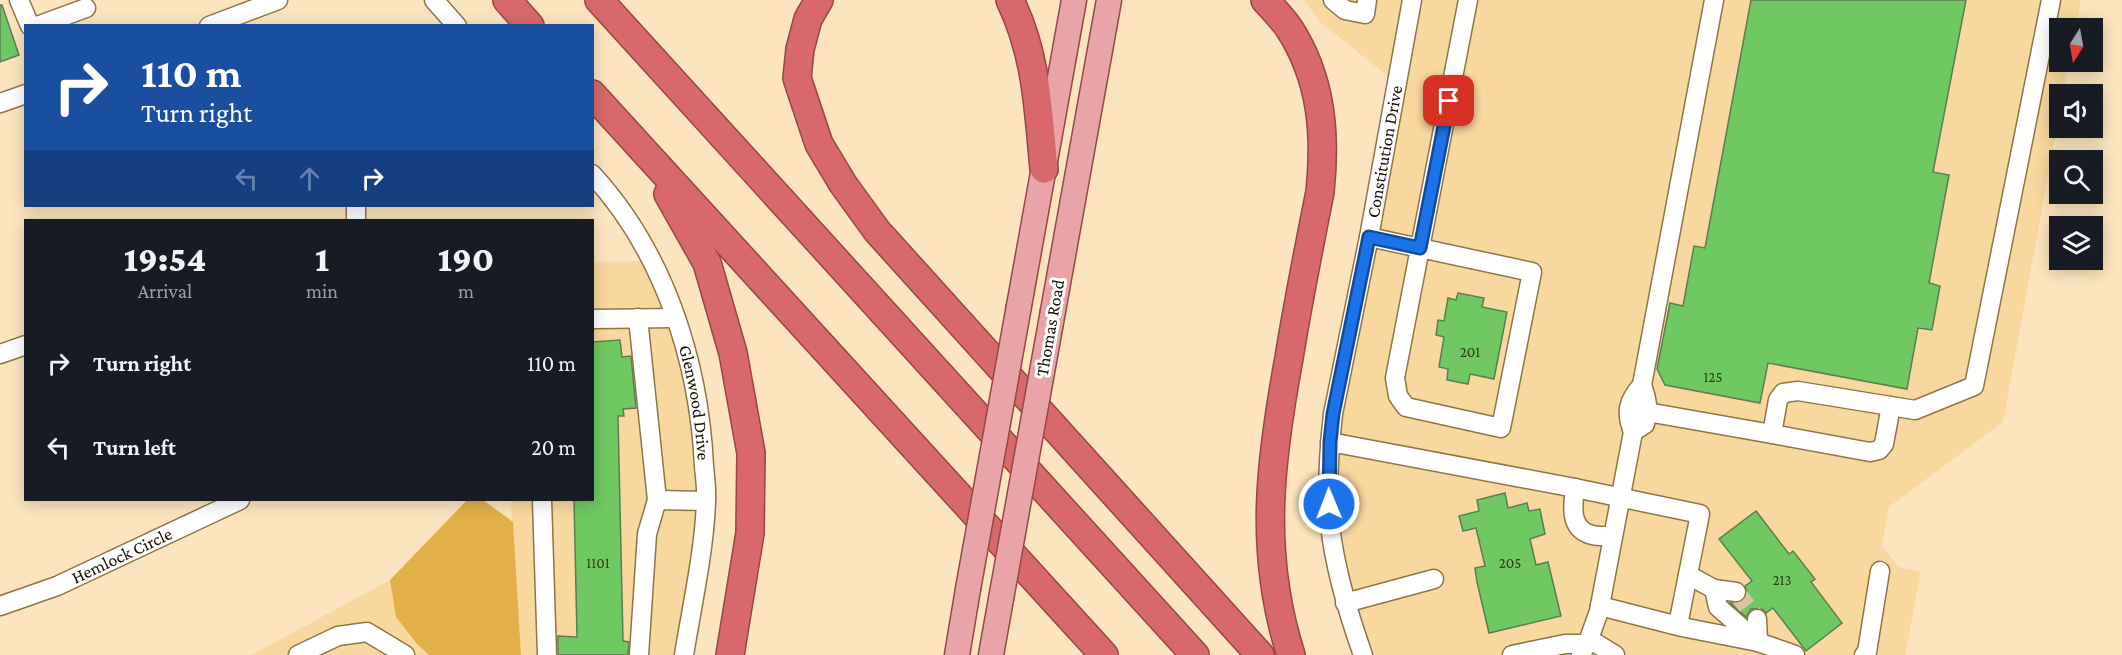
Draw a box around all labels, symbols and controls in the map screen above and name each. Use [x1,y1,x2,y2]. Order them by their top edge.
north arrow [2049,18,2103,72]
map controls [2049,18,2103,270]
icon: right [42,48,120,126]
text: 110 m [141,49,242,96]
pin [1423,75,1474,126]
street label: Constitution Drive [1363,84,1406,220]
icon: arrive [1432,84,1465,117]
button: sound [2049,84,2103,138]
text: Turn right [141,98,252,128]
button: search [2049,150,2103,204]
icon: left [230,162,263,195]
icon: ahead [293,162,326,195]
icon: right [356,162,389,195]
button: layers [2049,216,2103,270]
text: 19:54 [124,239,206,279]
text: 1 [315,239,329,279]
text: 190 [438,239,494,279]
street label: Thomas Road [1032,277,1068,378]
text: Arrival [138,280,192,302]
text: min [306,280,338,302]
text: m [458,280,474,302]
street label: Glenwood Drive [675,343,714,461]
house number: 201 [1460,344,1480,360]
icon: right [42,347,75,380]
text: Turn right [93,351,191,376]
text: 110 m [527,351,576,376]
house number: 125 [1703,369,1723,385]
icon: left [42,431,75,464]
text: Turn left [93,435,176,460]
text: 20 m [531,435,576,460]
position arrow [1297,472,1361,536]
street label: Hemlock Circle [68,523,175,588]
house number: 1101 [586,555,610,571]
house number: 205 [1499,555,1521,571]
house number: 213 [1772,572,1792,588]

